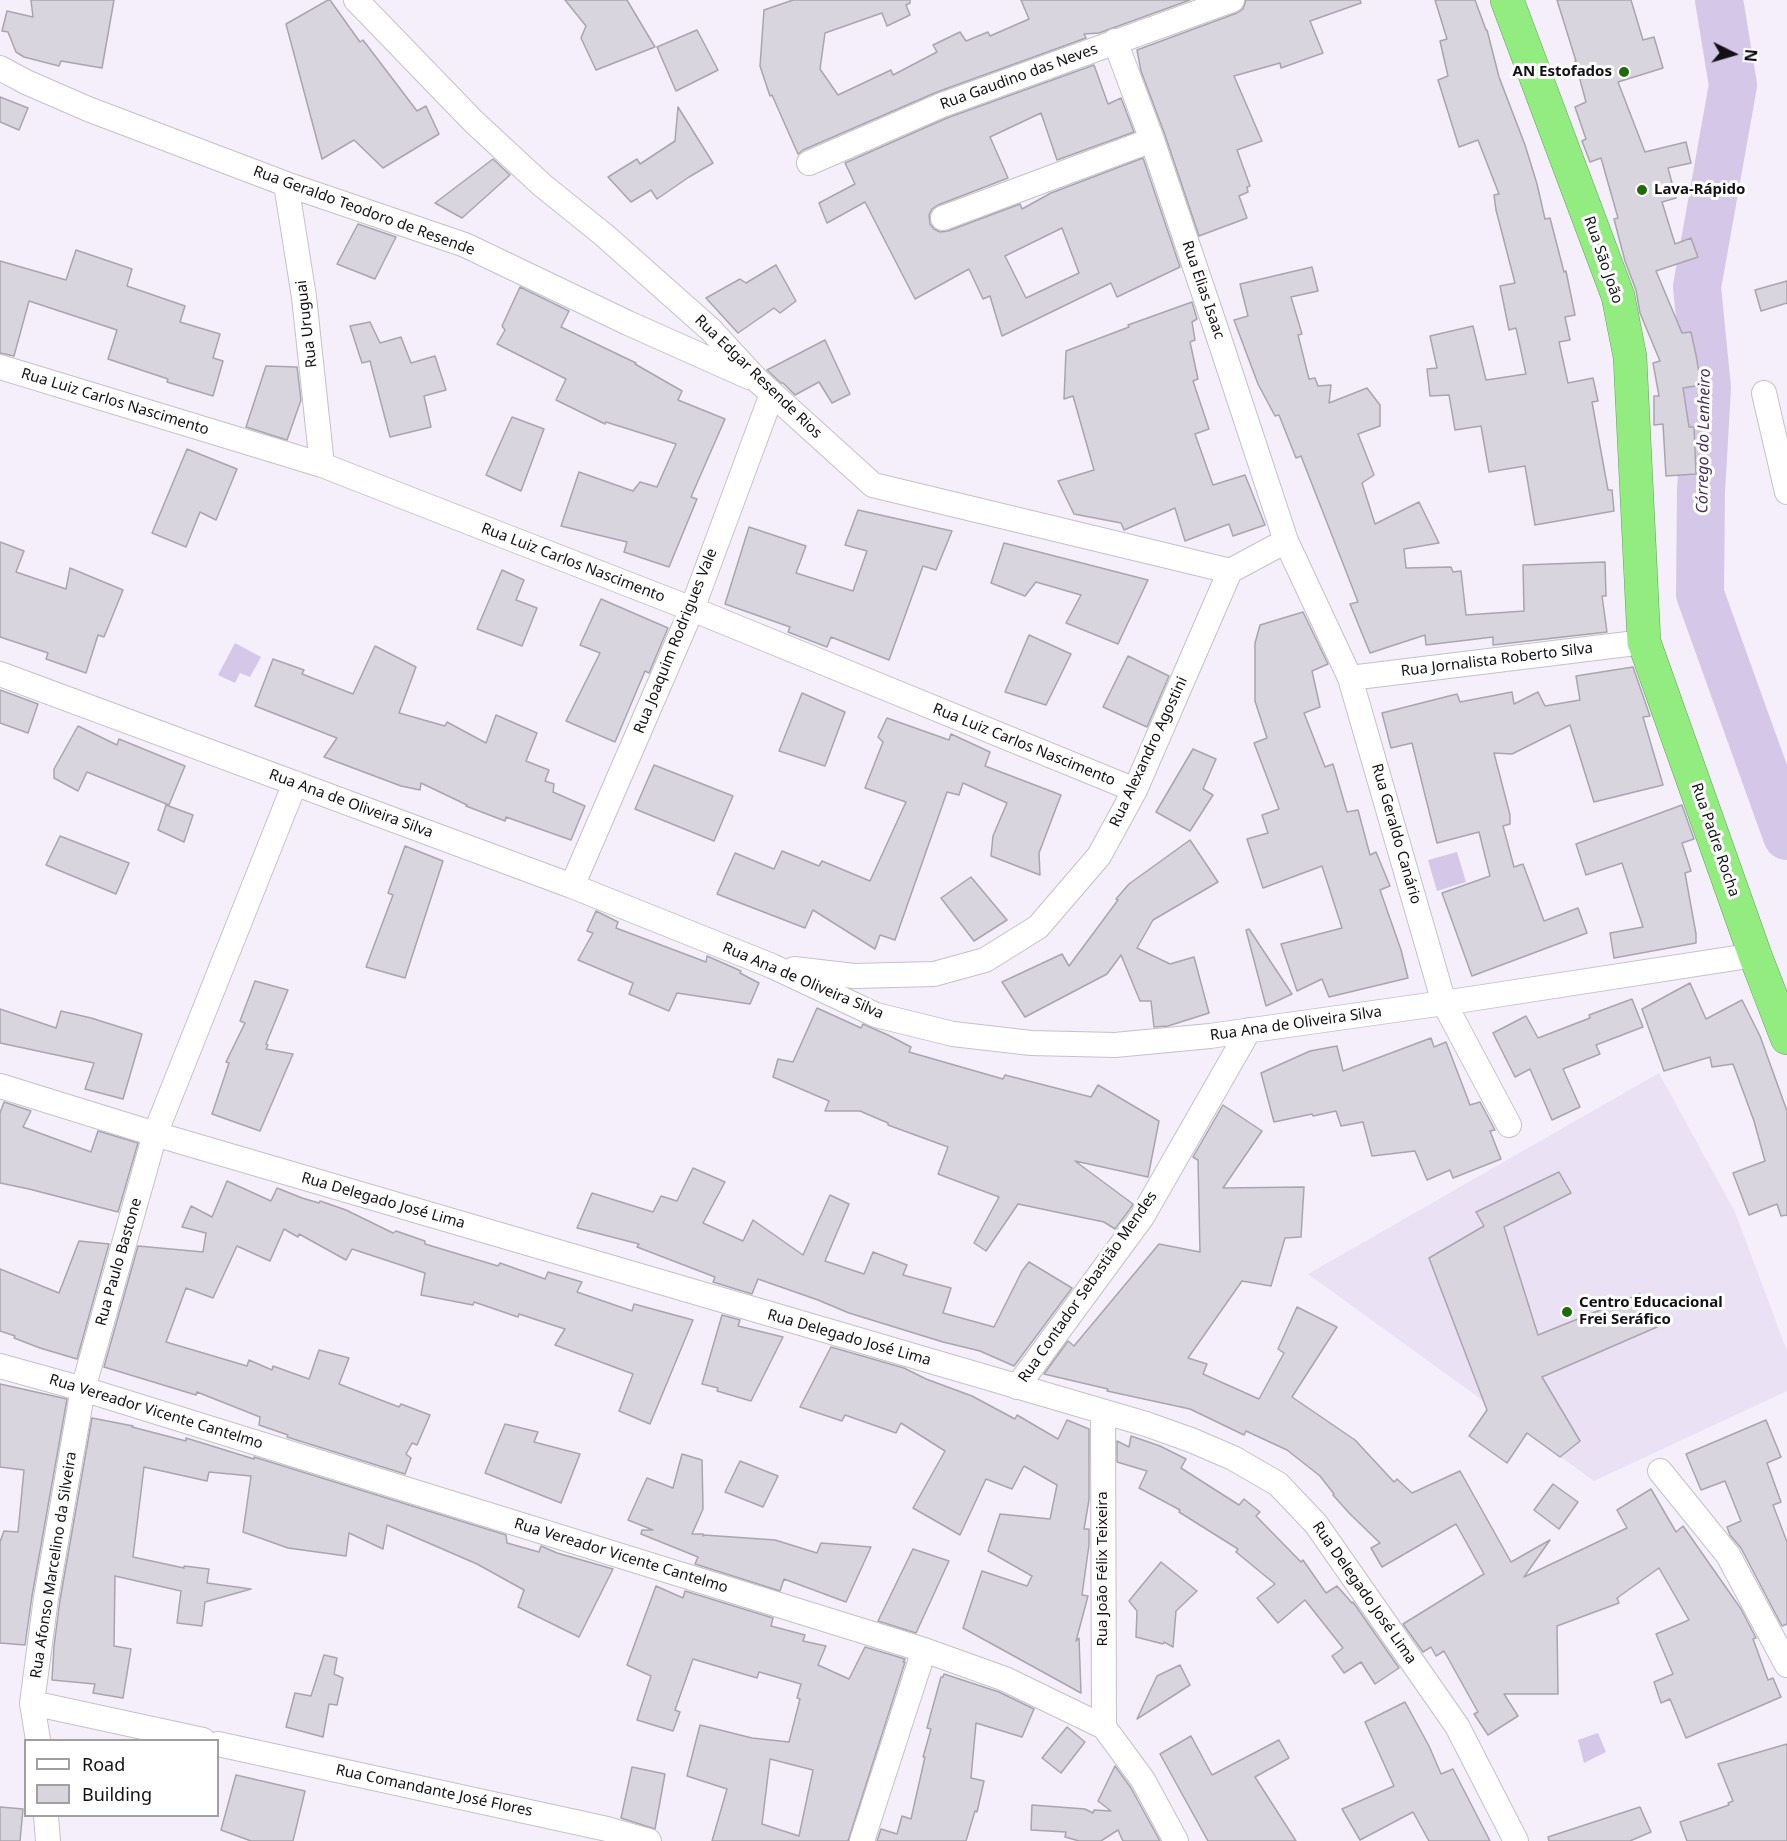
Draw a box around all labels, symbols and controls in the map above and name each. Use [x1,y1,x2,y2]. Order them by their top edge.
north arrow [1703,24,1763,84]
street label: Rua Gaudino das Neves [938,40,1100,114]
text: N [1739,48,1762,63]
place label: AN Estofados [1513,63,1612,81]
marker: AN Estofados [1617,65,1631,79]
street label: Rua Geraldo Teodoro de Resende [251,162,477,260]
place label: Lava-Rápido [1654,181,1745,199]
marker: Lava-Rápido [1635,183,1649,197]
street label: Rua São João [1580,214,1626,306]
street label: Rua Elias Isaac [1178,238,1228,342]
street label: Rua Uruguai [293,279,321,369]
street label: Rua Edgar Resende Rios [691,311,825,443]
street label: Rua Luiz Carlos Nascimento [19,365,211,439]
water label: Córrego do Lenheiro [1693,368,1715,514]
street label: Rua Luiz Carlos Nascimento [479,520,667,606]
street label: Rua Joaquim Rodrigues Vale [631,546,721,736]
street label: Rua Jornalista Roberto Silva [1400,639,1594,681]
street label: Rua Alexandro Agostini [1106,674,1192,830]
street label: Rua Luiz Carlos Nascimento [930,700,1118,790]
street label: Rua Geraldo Canário [1367,762,1425,906]
street label: Rua Ana de Oliveira Silva [266,766,436,842]
street label: Rua Padre Rocha [1687,781,1743,899]
street label: Rua Ana de Oliveira Silva [720,939,886,1023]
street label: Rua Ana de Oliveira Silva [1209,1003,1383,1045]
street label: Rua Delegado José Lima [299,1169,467,1233]
street label: Rua Contador Sebastião Mendes [1015,1188,1161,1386]
street label: Rua Paulo Bastone [92,1196,146,1328]
place label: Centro Educacional Frei Seráfico [1579,1294,1723,1329]
marker: Centro Educacional Frei Seráfico [1560,1305,1574,1319]
street label: Rua Delegado José Lima [765,1306,933,1370]
street label: Rua Vereador Vicente Cantelmo [47,1371,265,1453]
street label: Rua Afonso Marcelino da Silveira [27,1450,81,1680]
street label: Rua João Félix Teixeira [1094,1491,1112,1647]
street label: Rua Vereador Vicente Cantelmo [512,1515,730,1597]
street label: Rua Delegado José Lima [1308,1518,1420,1668]
legend [24,1739,219,1817]
text: Road [82,1752,125,1776]
street label: Rua Comandante José Flores [334,1761,534,1821]
text: Building [82,1782,152,1806]

